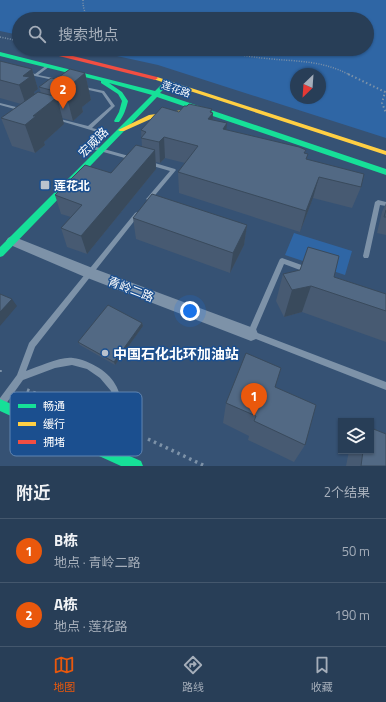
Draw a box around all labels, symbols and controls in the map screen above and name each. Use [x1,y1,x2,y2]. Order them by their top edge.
search box [12,12,374,56]
icon: search [26,23,48,45]
text: 搜索地点 [58,23,118,46]
north arrow [290,68,326,104]
pin: 2 [50,76,76,109]
street label: 莲花路 [159,77,193,101]
street label: 宏威路 [74,123,112,161]
place label: 莲花北 [54,176,90,195]
marker: 莲花北 [39,179,51,191]
street label: 青岭二路 [105,272,157,306]
your location [180,301,200,321]
place label: 中国石化北环加油站 [113,343,239,364]
marker: 中国石化北环加油站 [100,348,110,358]
pin: 1 [241,383,267,416]
legend [10,392,142,456]
text: 畅通 [43,398,65,414]
text: 缓行 [43,416,65,432]
map controls [338,418,374,454]
button: layers [338,418,374,454]
text: 拥堵 [43,434,65,450]
text: 附近 [16,480,50,506]
text: 2个结果 [324,482,370,502]
text: B栋 [54,529,78,552]
text: 1 [25,541,33,561]
text: 50 m [342,541,370,561]
text: 地点 · 青岭二路 [54,552,141,572]
text: A栋 [54,593,78,616]
text: 2 [25,605,33,625]
text: 190 m [334,605,370,625]
text: 地点 · 莲花路 [54,616,128,636]
tab: 地图 [53,654,75,695]
tab: 路线 [182,654,204,695]
tab: 收藏 [311,654,333,695]

